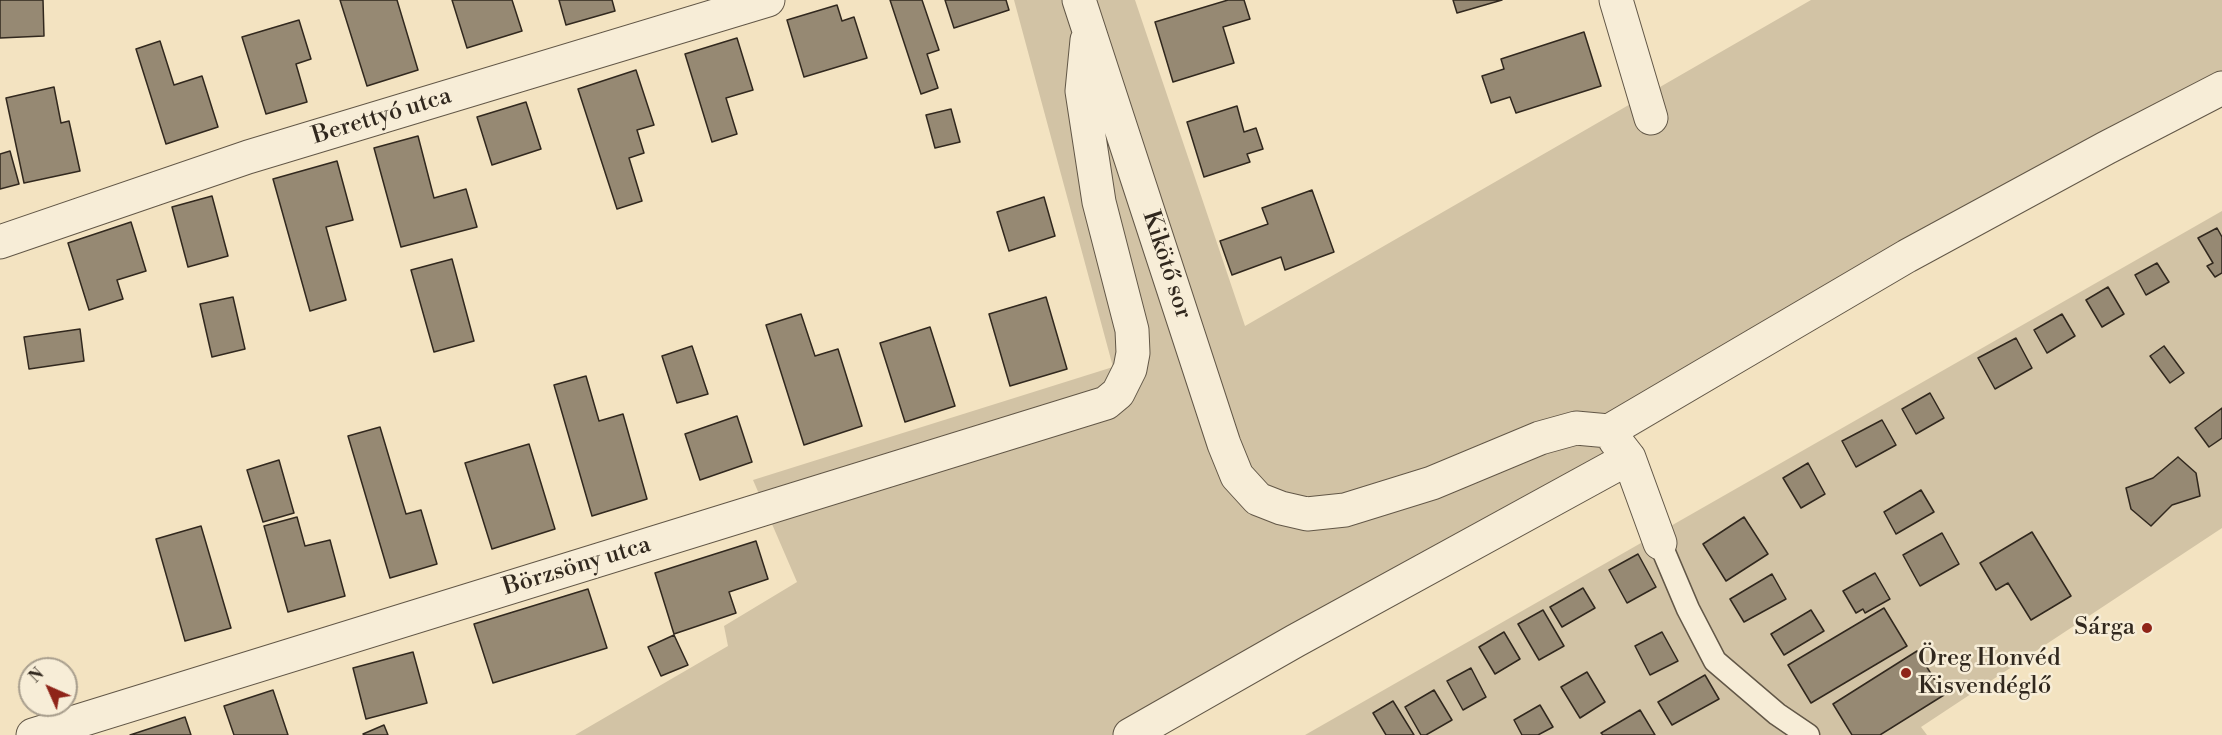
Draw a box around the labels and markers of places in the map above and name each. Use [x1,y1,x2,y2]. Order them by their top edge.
place label: Sárga [2074,614,2135,642]
marker: Sárga [2140,621,2154,635]
place label: Öreg Honvéd Kisvendéglő [1918,645,2061,701]
marker: Öreg Honvéd Kisvendéglő [1899,666,1913,680]

